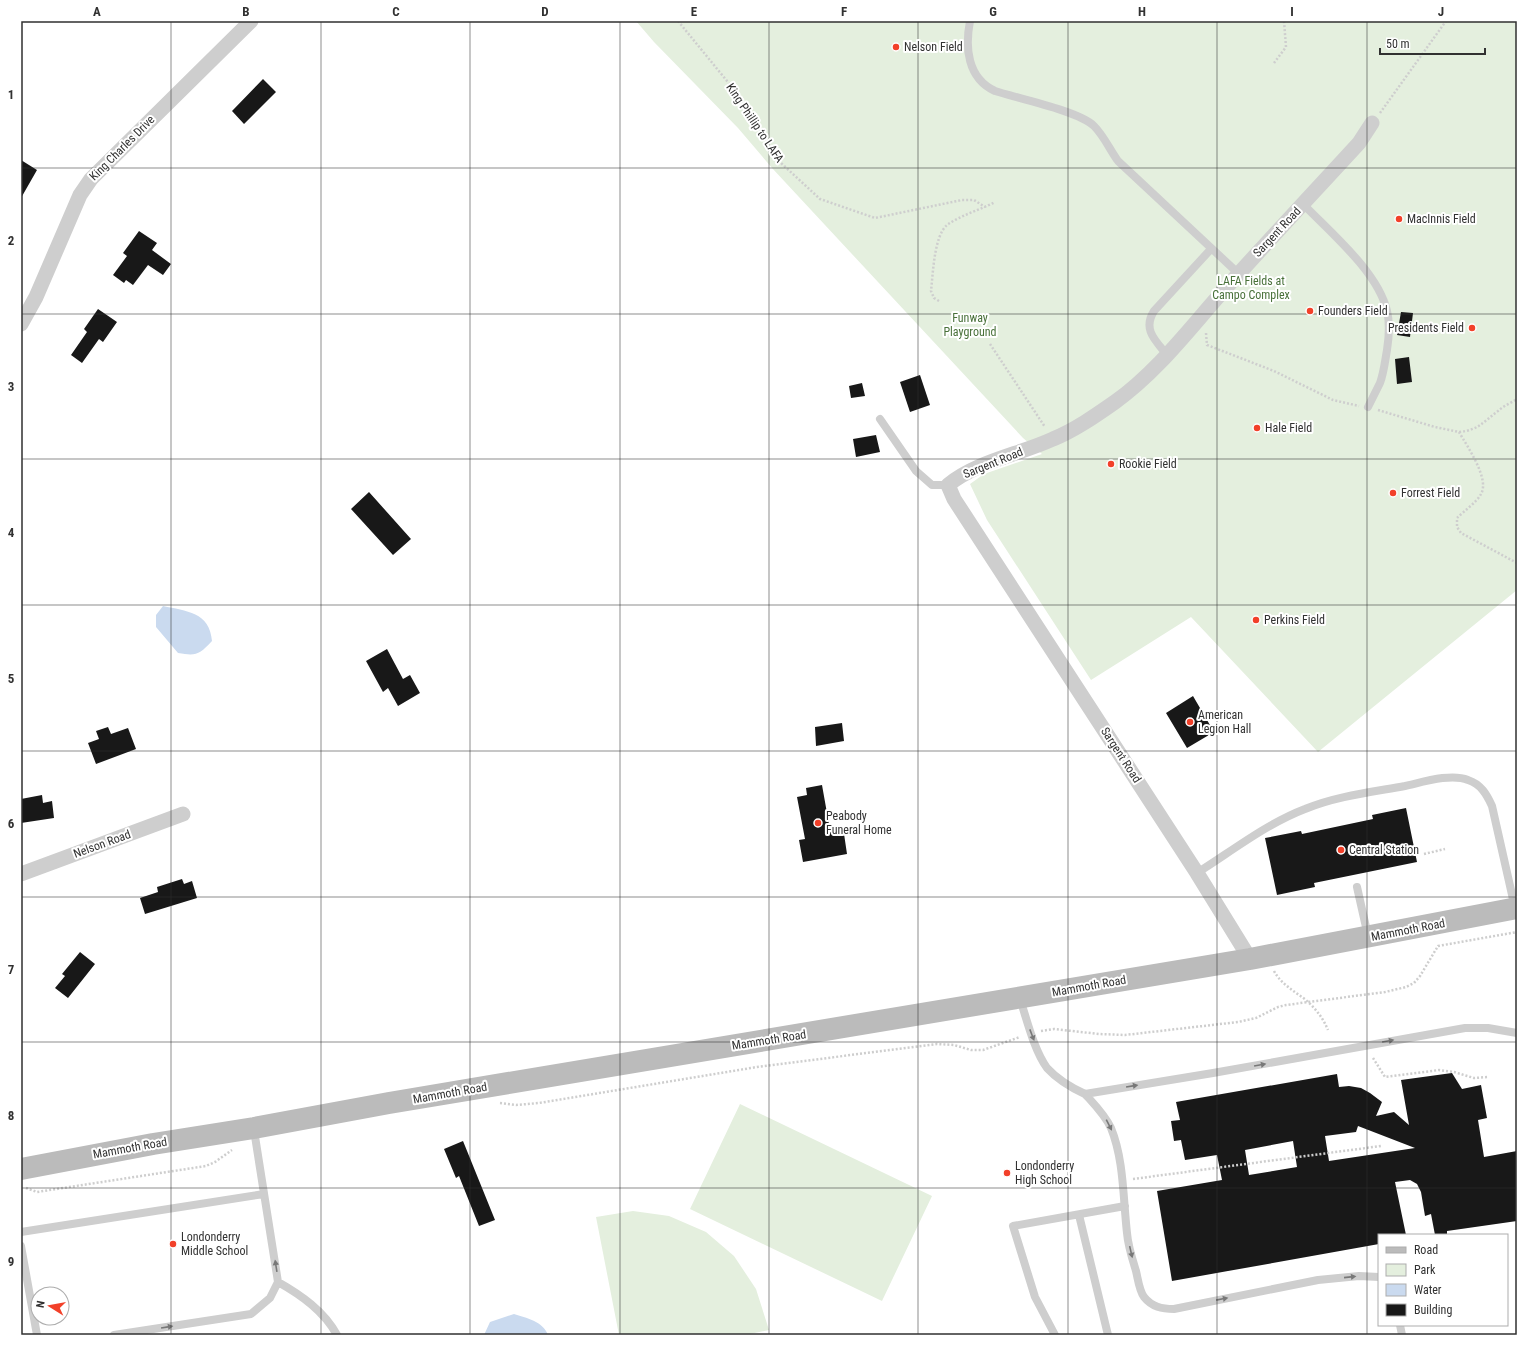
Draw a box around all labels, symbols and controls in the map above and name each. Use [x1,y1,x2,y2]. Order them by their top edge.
text: A [93,4,101,19]
text: B [242,4,250,19]
text: C [392,4,400,19]
text: D [541,4,549,19]
text: E [691,4,698,19]
text: F [841,4,847,19]
text: G [989,4,997,19]
text: H [1138,4,1146,19]
text: I [1290,4,1294,19]
text: J [1438,4,1444,19]
scale bar [1380,30,1485,56]
text: 50 m [1386,37,1410,51]
place label: Nelson Field [904,40,963,54]
marker: Nelson Field [891,42,901,52]
street label: King Phillip to LAFA [723,81,787,165]
text: 1 [8,87,14,102]
street label: King Charles Drive [87,112,158,183]
street label: Sargent Road [1250,204,1304,260]
place label: MacInnis Field [1407,212,1476,226]
marker: MacInnis Field [1394,214,1404,224]
text: 2 [8,233,15,248]
park label: LAFA Fields at Campo Complex [1212,274,1290,302]
place label: Founders Field [1318,304,1388,318]
marker: Founders Field [1305,306,1315,316]
park label: Funway Playground [943,311,997,339]
place label: Presidents Field [1388,321,1464,335]
marker: Presidents Field [1467,323,1477,333]
text: 3 [8,379,14,394]
place label: Hale Field [1265,421,1312,435]
marker: Hale Field [1252,423,1262,433]
street label: Sargent Road [961,445,1025,481]
place label: Rookie Field [1119,457,1177,471]
marker: Rookie Field [1106,459,1116,469]
place label: Forrest Field [1401,486,1460,500]
marker: Forrest Field [1388,488,1398,498]
text: 4 [8,525,15,540]
place label: Perkins Field [1264,613,1325,627]
marker: Perkins Field [1251,615,1261,625]
text: 5 [8,671,15,686]
place label: American Legion Hall [1198,708,1251,736]
marker: American Legion Hall [1185,717,1195,727]
street label: Sargent Road [1098,725,1144,785]
place label: Peabody Funeral Home [826,809,892,837]
text: 6 [8,816,15,831]
marker: Peabody Funeral Home [813,818,823,828]
street label: Nelson Road [71,827,133,861]
place label: Central Station [1349,843,1419,857]
marker: Central Station [1336,845,1346,855]
street label: Mammoth Road [1370,916,1446,944]
text: 7 [8,962,15,977]
street label: Mammoth Road [1051,973,1127,999]
street label: Mammoth Road [731,1027,807,1053]
one-way arrow [1029,1030,1035,1042]
one-way arrow [1382,1038,1394,1044]
one-way arrow [1254,1061,1266,1067]
street label: Mammoth Road [412,1080,488,1106]
one-way arrow [1126,1083,1138,1089]
text: 8 [8,1108,14,1123]
one-way arrow [1105,1119,1112,1131]
street label: Mammoth Road [92,1135,168,1161]
place label: Londonderry High School [1015,1159,1074,1187]
marker: Londonderry High School [1002,1168,1012,1178]
place label: Londonderry Middle School [181,1230,248,1258]
legend [1378,1234,1508,1326]
marker: Londonderry Middle School [168,1239,178,1249]
text: Road [1414,1243,1438,1257]
one-way arrow [1128,1246,1134,1258]
text: 9 [8,1254,14,1269]
one-way arrow [273,1260,279,1272]
text: Park [1414,1263,1436,1277]
one-way arrow [1344,1274,1356,1280]
text: Water [1414,1283,1442,1297]
north arrow [30,1286,70,1326]
one-way arrow [1216,1296,1229,1302]
text: N [34,1299,48,1309]
text: Building [1414,1303,1452,1317]
one-way arrow [161,1324,173,1330]

